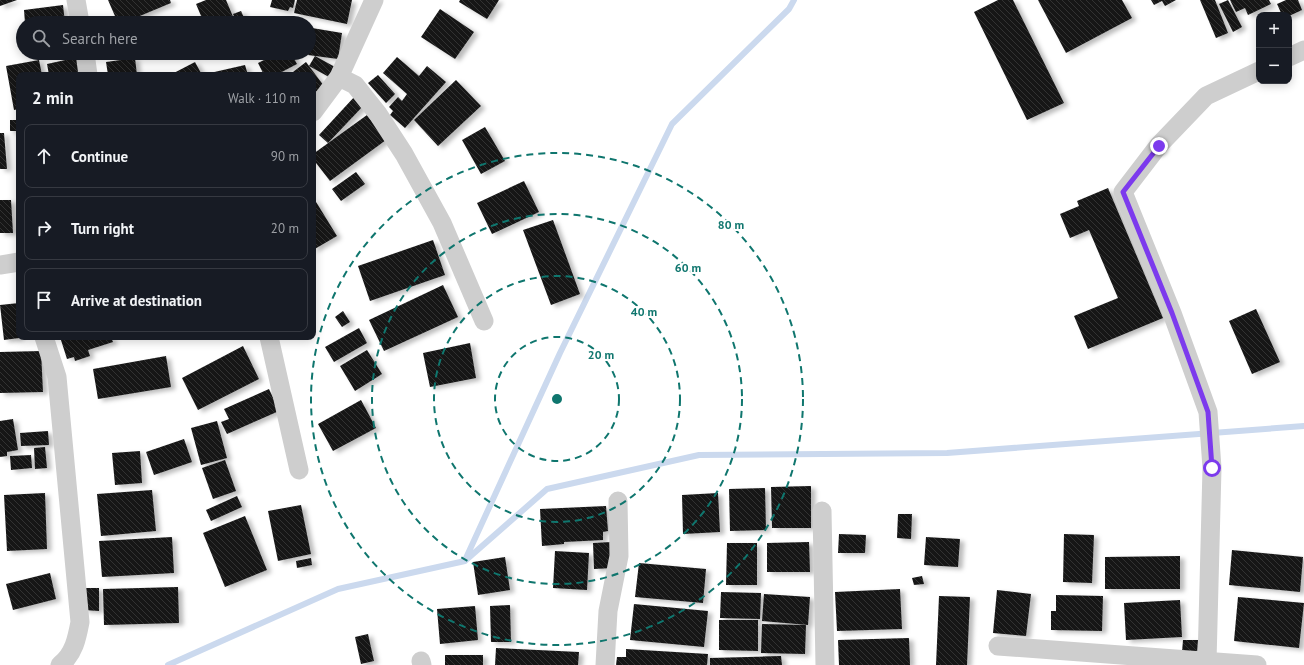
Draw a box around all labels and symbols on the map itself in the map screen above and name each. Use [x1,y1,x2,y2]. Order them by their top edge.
route end [1150,137,1168,155]
text: 80 m [718,217,744,232]
text: 60 m [675,260,701,275]
text: 40 m [631,304,657,319]
text: 20 m [588,347,614,362]
centre of rings [550,392,564,406]
route start [1203,459,1221,477]

